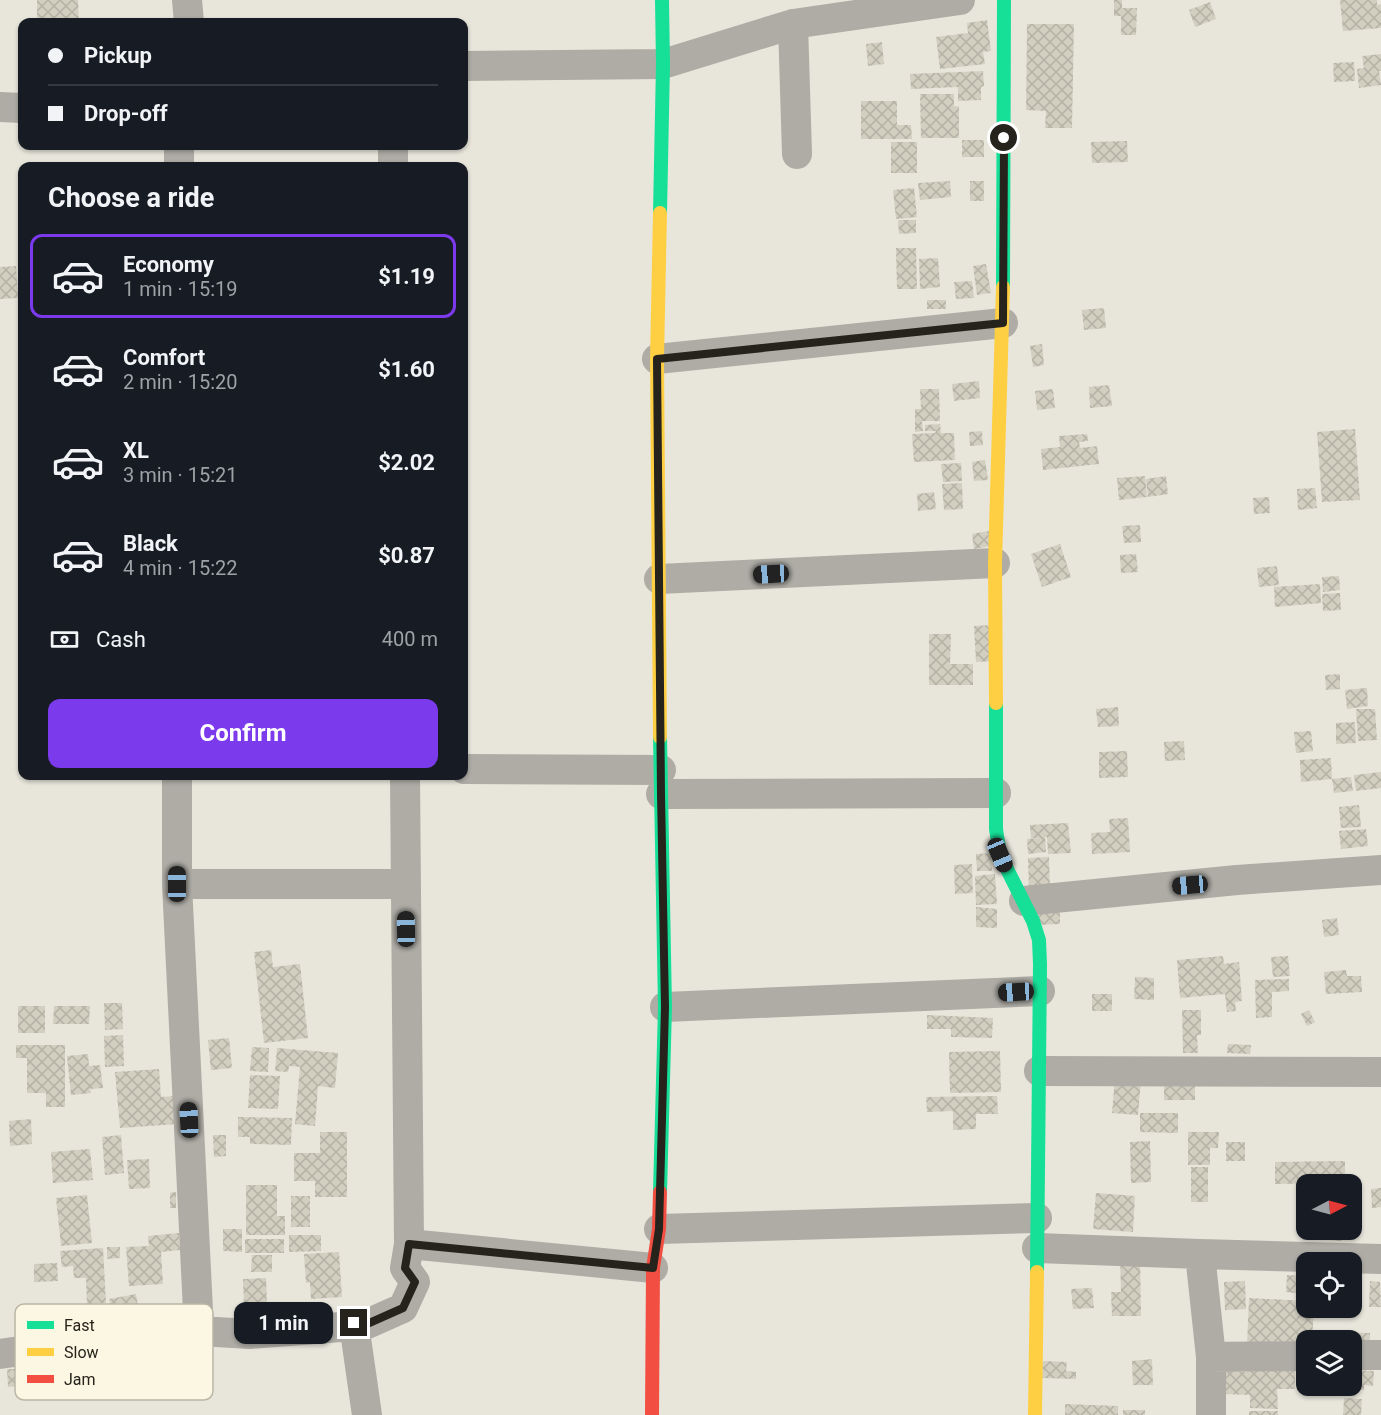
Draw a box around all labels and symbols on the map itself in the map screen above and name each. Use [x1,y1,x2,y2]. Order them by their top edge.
route start [990,124,1017,151]
car [753,564,789,584]
car [985,835,1015,875]
car [168,866,186,902]
car [1171,874,1209,896]
car [397,911,415,947]
car [998,982,1034,1002]
car [179,1102,199,1138]
north arrow [1296,1174,1362,1240]
callout: 1 min [234,1302,333,1344]
legend [15,1304,213,1400]
route end [340,1309,367,1336]
text: Fast [64,1316,95,1335]
text: Slow [64,1343,99,1362]
text: Jam [64,1370,96,1389]

